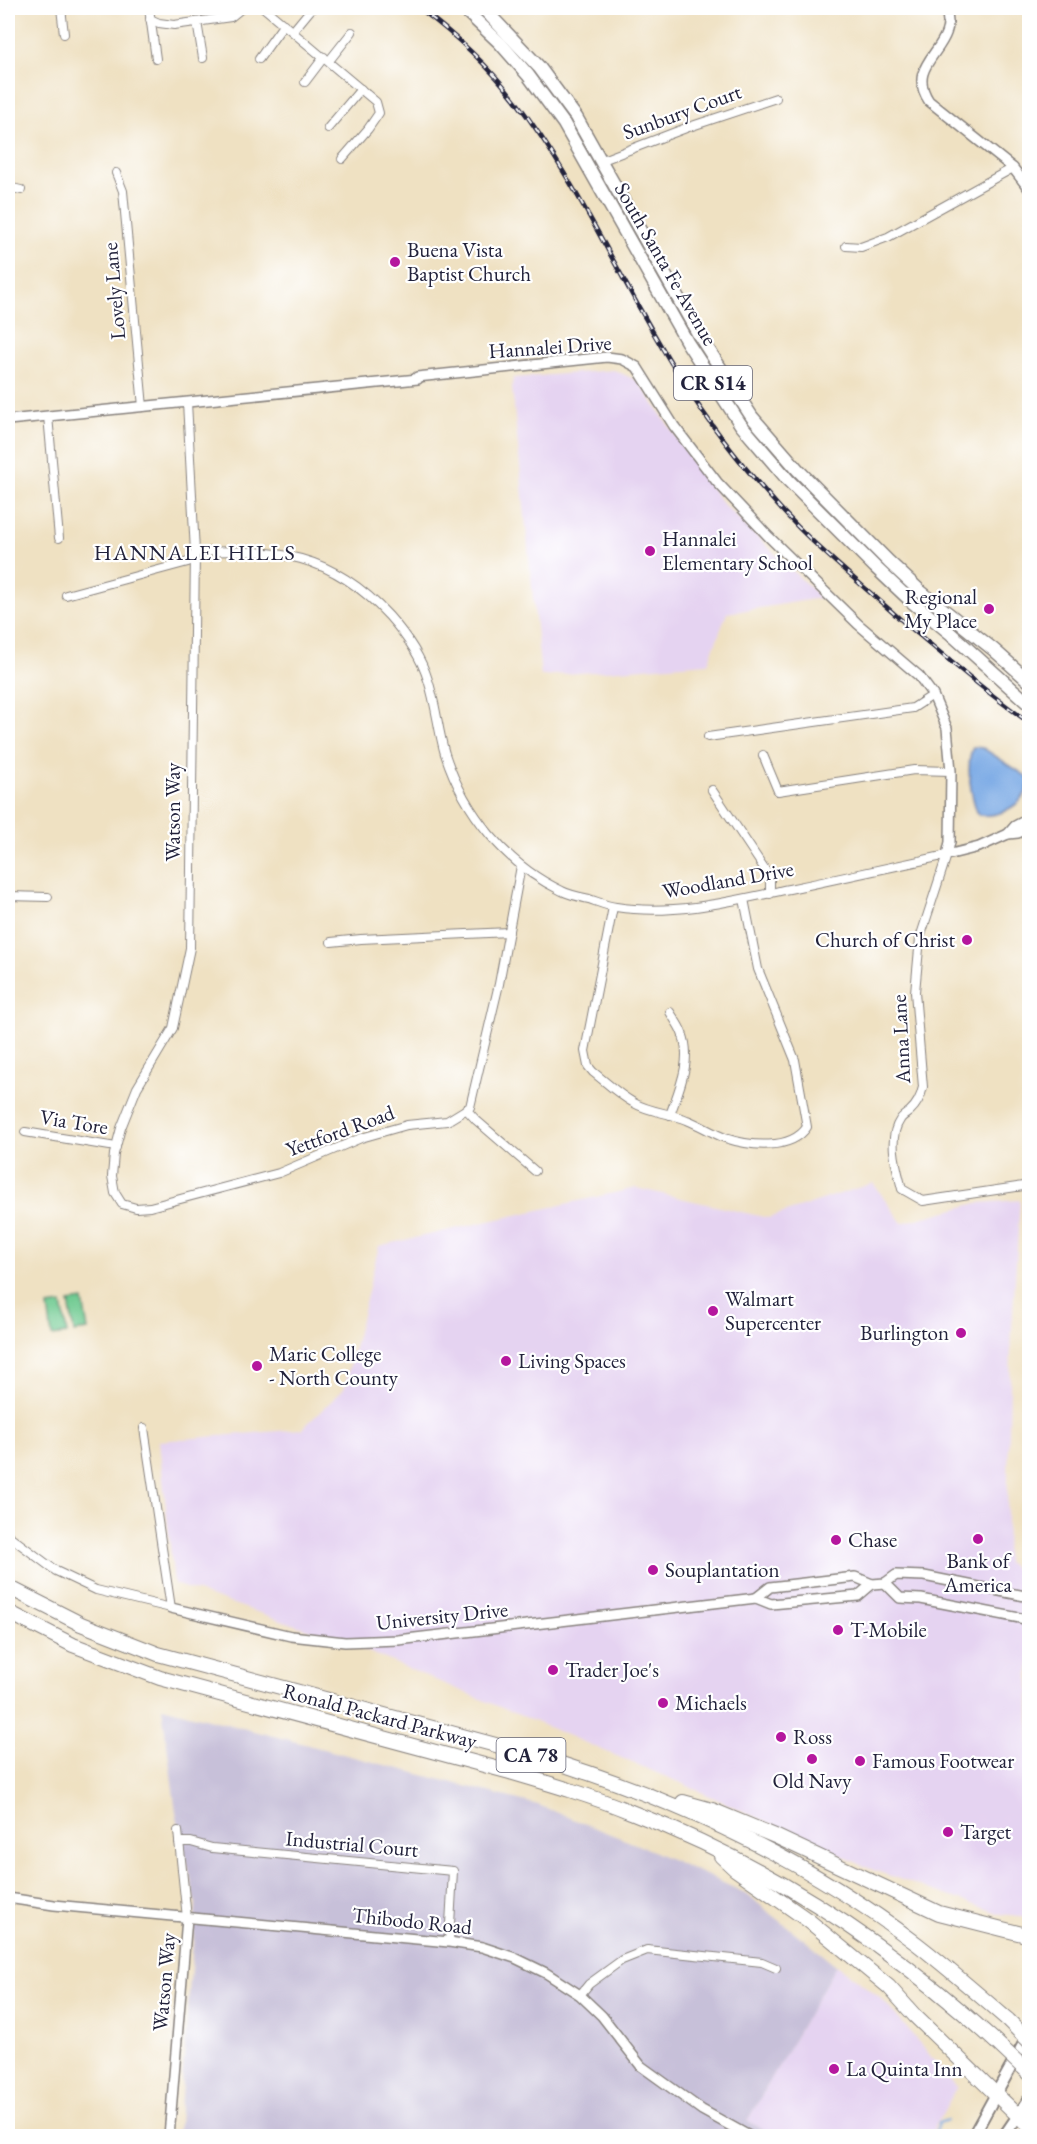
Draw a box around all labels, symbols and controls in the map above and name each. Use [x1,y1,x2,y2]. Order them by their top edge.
street label: Sunbury Court [619,77,745,145]
street label: South Santa Fe Avenue [609,177,724,350]
place label: Buena Vista Baptist Church [407,236,531,287]
street label: Lovely Lane [96,241,131,341]
marker: Buena Vista Baptist Church [388,255,402,269]
street label: Hannalei Drive [487,329,612,364]
road number: CR S14 [674,366,752,400]
place label: Hannalei Elementary School [662,525,813,576]
district label: HANNALEI HILLS [94,538,296,567]
marker: Hannalei Elementary School [643,544,657,558]
place label: Regional My Place [904,583,977,634]
marker: Regional My Place [982,602,996,616]
street label: Watson Way [159,762,186,862]
street label: Woodland Drive [660,855,796,904]
place label: Church of Christ [815,926,955,953]
marker: Church of Christ [960,933,974,947]
street label: Anna Lane [885,994,916,1085]
street label: Yettford Road [282,1098,398,1163]
street label: Via Tore [38,1103,110,1140]
place label: Walmart Supercenter [725,1285,821,1336]
marker: Walmart Supercenter [706,1304,720,1318]
place label: Burlington [860,1319,949,1346]
marker: Burlington [954,1326,968,1340]
place label: Maric College - North County [269,1340,399,1391]
place label: Living Spaces [518,1347,626,1374]
marker: Living Spaces [499,1354,513,1368]
marker: Maric College - North County [250,1359,264,1373]
place label: Chase [848,1526,897,1553]
marker: Bank of America [971,1532,985,1546]
marker: Chase [829,1533,843,1547]
place label: Bank of America [943,1547,1013,1598]
place label: Souplantation [665,1556,780,1583]
marker: Souplantation [646,1563,660,1577]
street label: University Drive [375,1595,509,1636]
place label: T-Mobile [850,1616,927,1643]
marker: T-Mobile [831,1623,845,1637]
place label: Trader Joe's [565,1656,659,1683]
marker: Trader Joe's [546,1663,560,1677]
street label: Ronald Packard Parkway [280,1677,481,1755]
place label: Michaels [675,1689,747,1716]
marker: Michaels [656,1696,670,1710]
place label: Ross [793,1723,832,1750]
marker: Ross [774,1730,788,1744]
road number: CA 78 [496,1738,566,1772]
place label: Famous Footwear [872,1747,1014,1774]
marker: Old Navy [805,1752,819,1766]
marker: Famous Footwear [853,1754,867,1768]
place label: Old Navy [773,1767,852,1794]
place label: Target [960,1818,1012,1845]
street label: Industrial Court [285,1824,420,1863]
marker: Target [941,1825,955,1839]
street label: Thibodo Road [351,1901,474,1940]
street label: Watson Way [146,1931,181,2032]
place label: La Quinta Inn [846,2055,963,2083]
marker: La Quinta Inn [827,2062,841,2076]

